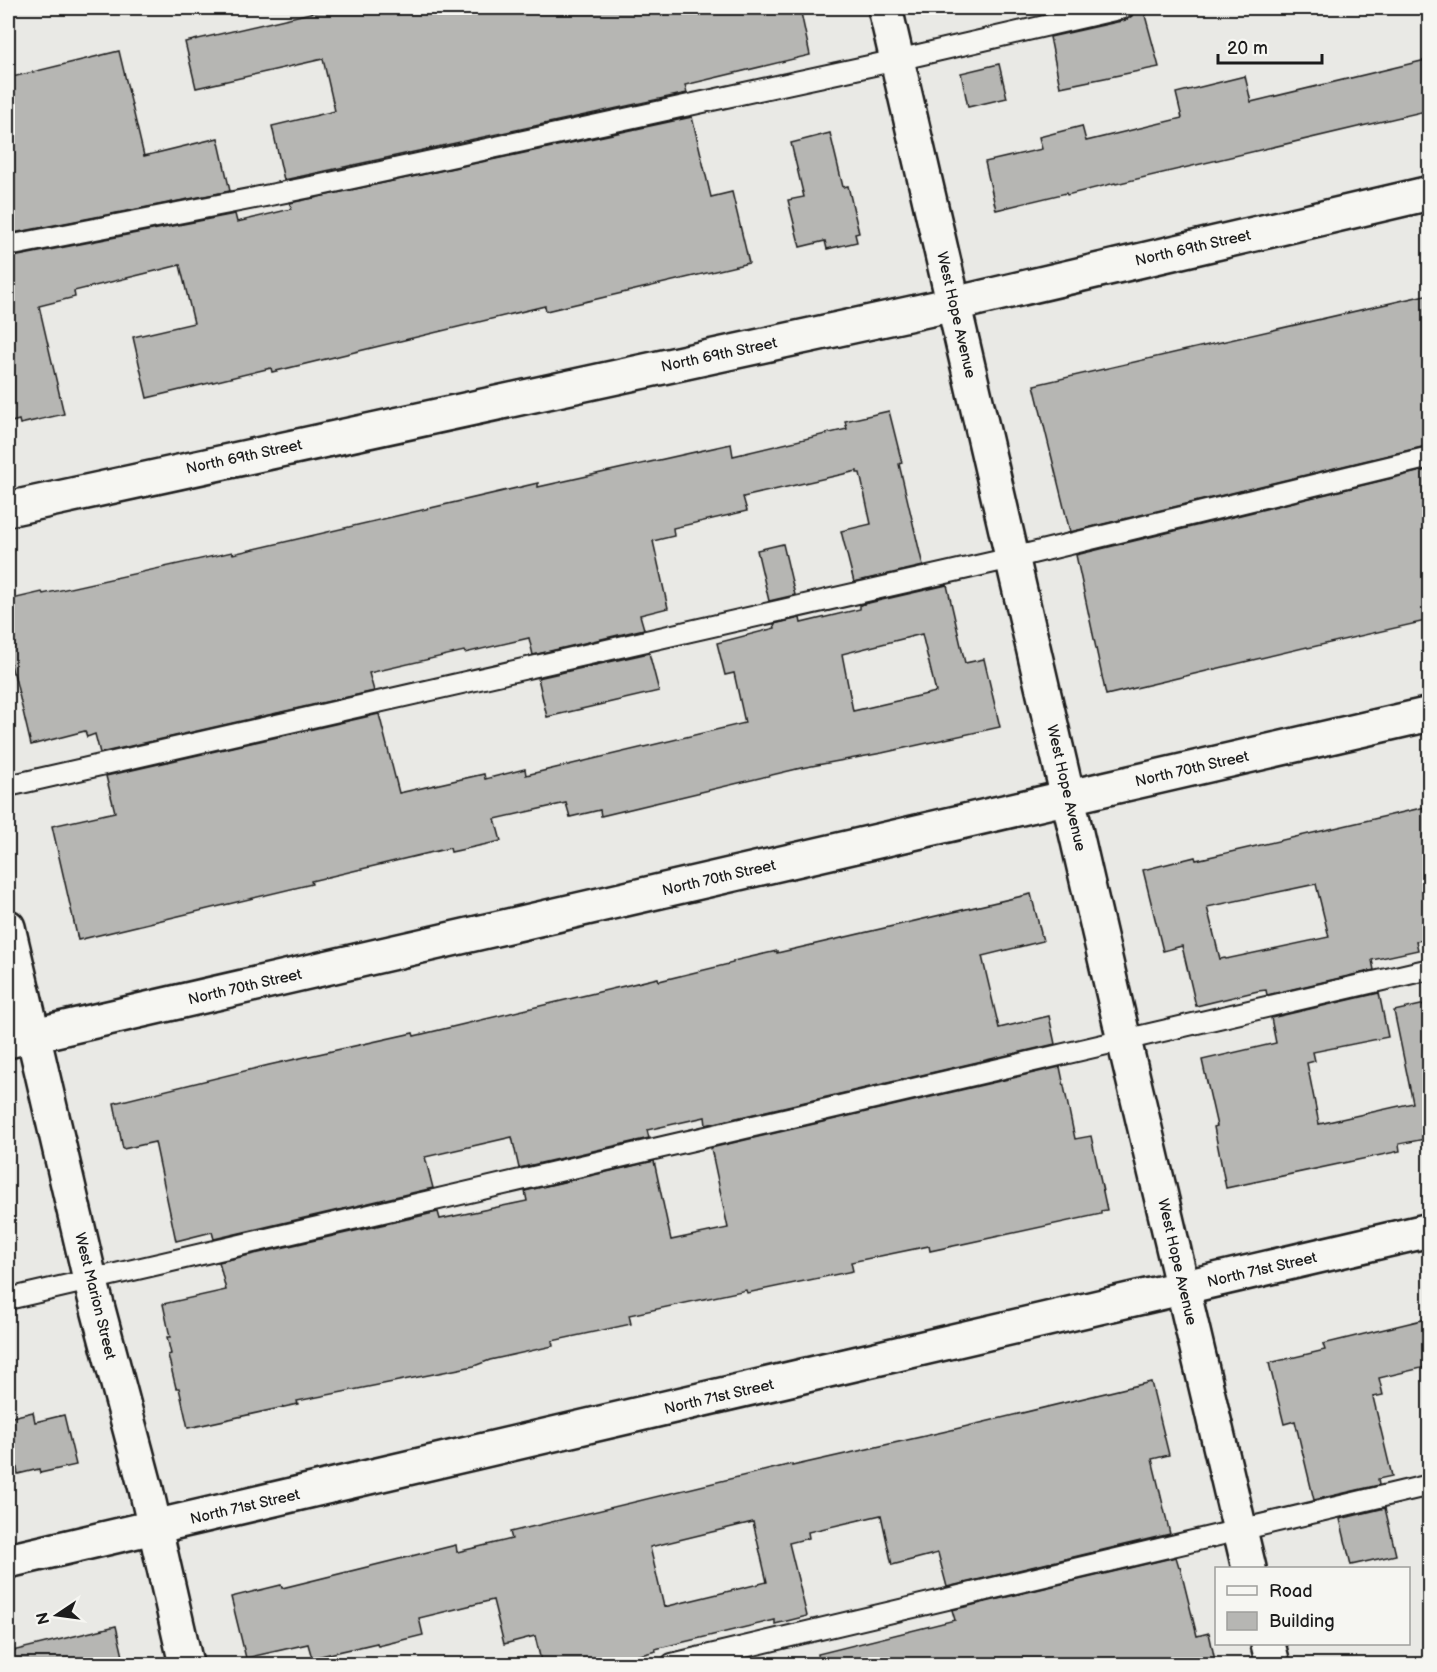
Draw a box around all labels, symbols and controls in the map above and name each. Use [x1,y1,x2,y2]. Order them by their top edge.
scale bar [1218,27,1322,65]
text: 20 m [1227,38,1268,59]
street label: North 69th Street [1133,225,1253,271]
street label: West Hope Avenue [932,250,980,380]
street label: North 69th Street [659,333,779,377]
street label: North 69th Street [184,435,304,479]
street label: West Hope Avenue [1042,723,1090,853]
street label: North 70th Street [1133,747,1251,791]
street label: North 70th Street [660,856,778,900]
street label: North 70th Street [186,965,304,1009]
street label: West Hope Avenue [1153,1197,1201,1327]
street label: West Marion Street [70,1231,120,1362]
street label: North 71st Street [1205,1248,1319,1292]
street label: North 71st Street [662,1375,776,1419]
street label: North 71st Street [188,1485,302,1529]
legend [1215,1567,1410,1645]
text: Road [1269,1581,1313,1602]
north arrow [27,1585,87,1645]
text: N [33,1610,54,1626]
text: Building [1269,1611,1335,1632]

